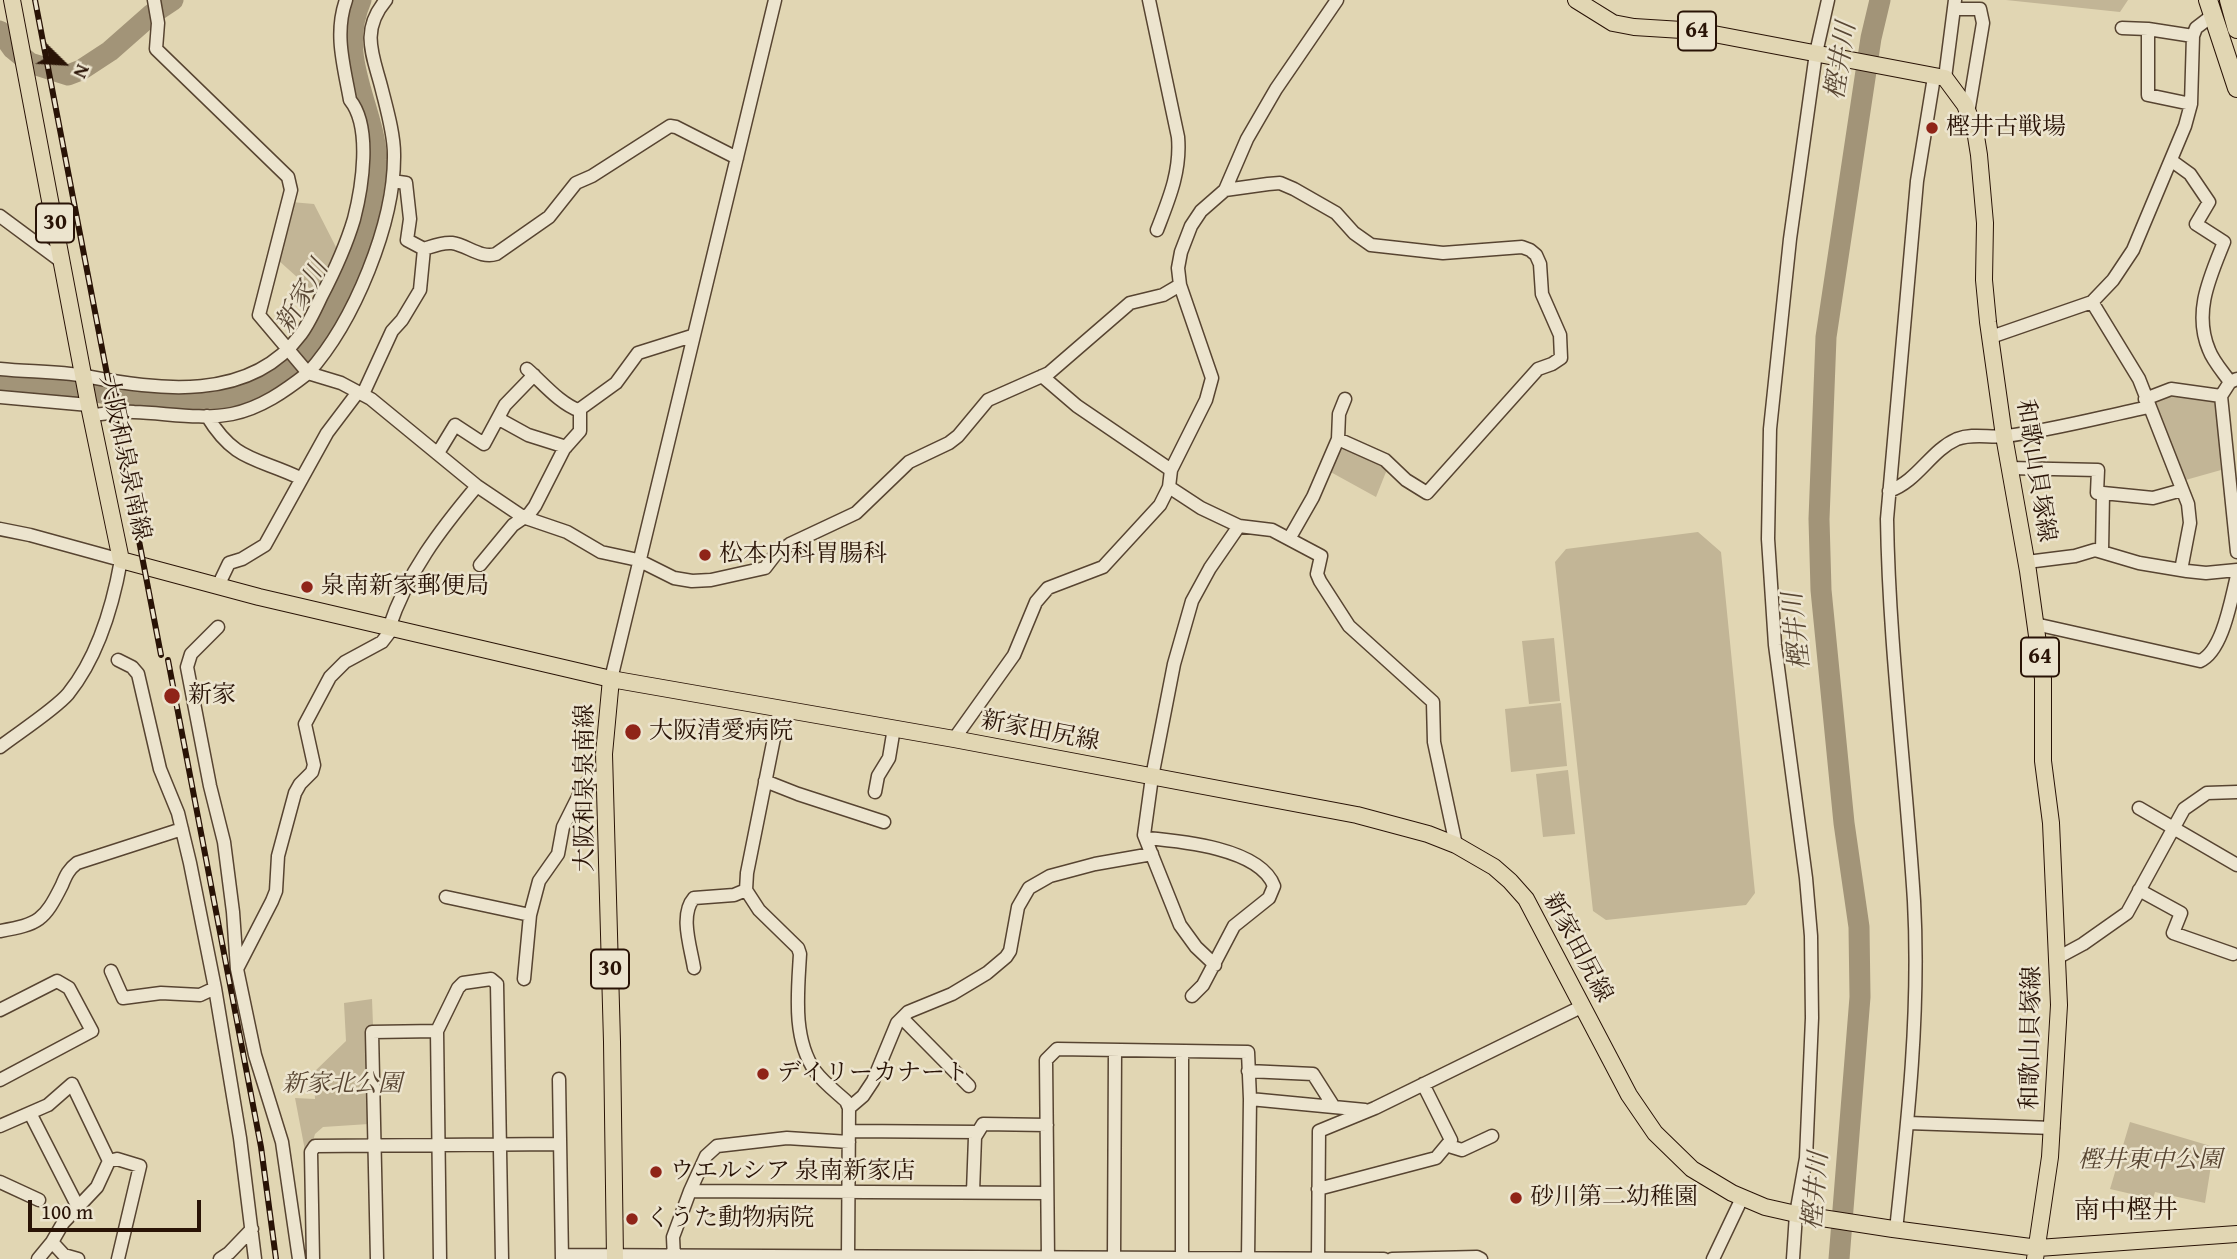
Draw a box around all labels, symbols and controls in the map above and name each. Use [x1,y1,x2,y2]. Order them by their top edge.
road number: 64 [1678,12,1716,50]
water label: 樫井川 [1820,20,1864,102]
north arrow [28,28,98,98]
text: N [67,60,98,83]
place label: 樫井古戦場 [1946,114,2066,142]
marker: 樫井古戦場 [1924,120,1940,136]
road number: 30 [36,204,74,243]
water label: 新家川 [270,255,336,339]
street label: 大阪和泉泉南線 [92,373,156,543]
street label: 和歌山貝塚線 [2010,398,2060,544]
place label: 松本内科胃腸科 [719,541,887,569]
marker: 松本内科胃腸科 [697,547,713,563]
place label: 泉南新家郵便局 [321,573,489,601]
marker: 泉南新家郵便局 [299,579,315,595]
water label: 樫井川 [1778,591,1818,671]
road number: 64 [2021,638,2059,677]
place label: 新家 [188,682,236,710]
marker: 新家 [162,686,182,706]
street label: 大阪和泉泉南線 [572,704,600,872]
street label: 新家田尻線 [978,706,1102,758]
place label: 大阪清愛病院 [649,718,793,746]
marker: 大阪清愛病院 [623,722,643,742]
street label: 新家田尻線 [1536,888,1618,1008]
road number: 30 [591,950,629,988]
street label: 和歌山貝塚線 [2016,966,2048,1110]
place label: デイリーカナート [777,1060,969,1088]
marker: デイリーカナート [755,1066,771,1082]
park label: 新家北公園 [282,1071,402,1099]
park label: 樫井東中公園 [2078,1147,2222,1175]
water label: 樫井川 [1798,1151,1836,1231]
place label: ウエルシア 泉南新家店 [670,1158,915,1186]
marker: ウエルシア 泉南新家店 [648,1164,664,1180]
place label: 砂川第二幼稚園 [1530,1184,1698,1212]
scale bar [32,1186,205,1230]
marker: 砂川第二幼稚園 [1508,1190,1524,1206]
district label: 南中樫井 [2074,1195,2178,1227]
text: 100 m [41,1196,93,1227]
place label: くうた動物病院 [646,1205,814,1233]
marker: くうた動物病院 [624,1211,640,1227]

